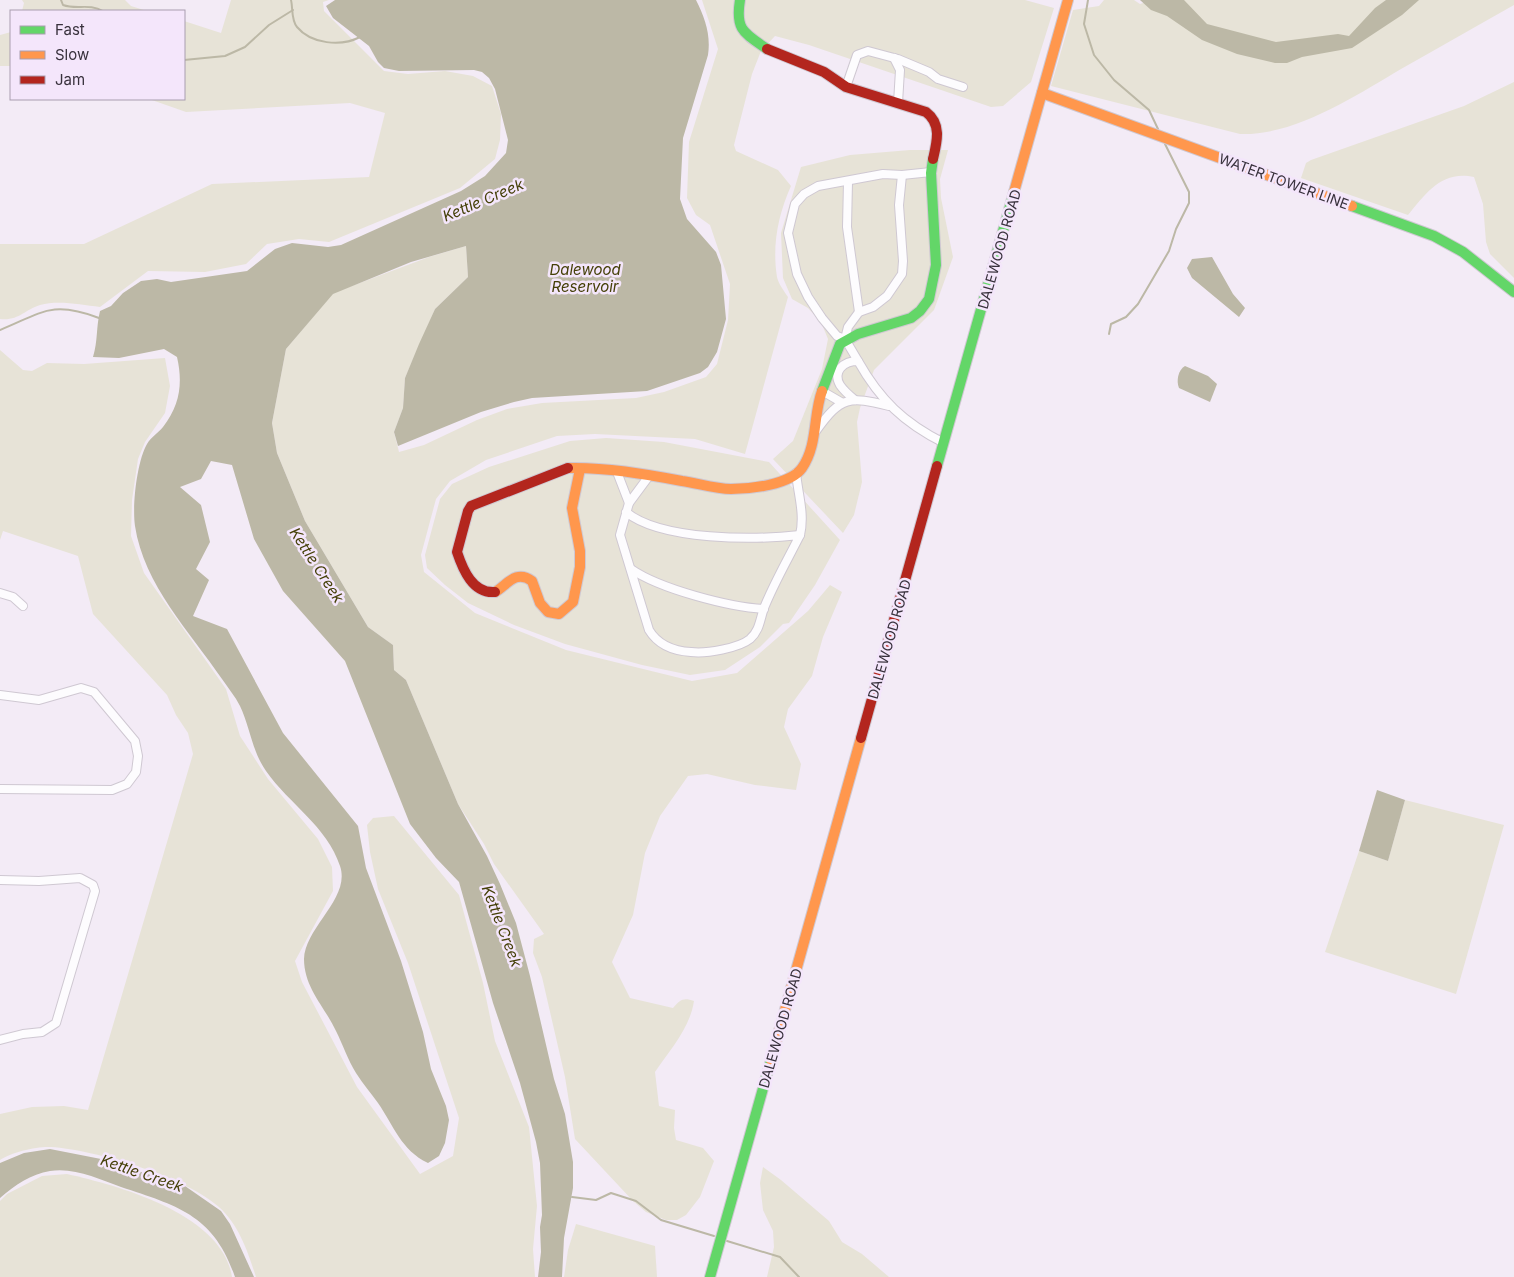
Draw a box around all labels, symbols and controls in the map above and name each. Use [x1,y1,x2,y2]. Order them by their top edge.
legend [10,10,185,100]
text: Fast [55,20,85,39]
text: Slow [55,45,89,64]
text: Jam [55,70,85,89]
street label: WATER TOWER LINE [1217,150,1351,212]
water label: Kettle Creek [440,174,527,226]
street label: DALEWOOD ROAD [974,187,1024,311]
water label: Dalewood Reservoir [549,260,621,296]
water label: Kettle Creek [286,524,349,607]
street label: DALEWOOD ROAD [864,577,914,701]
water label: Kettle Creek [478,882,527,970]
street label: DALEWOOD ROAD [755,966,805,1090]
water label: Kettle Creek [98,1150,186,1196]

